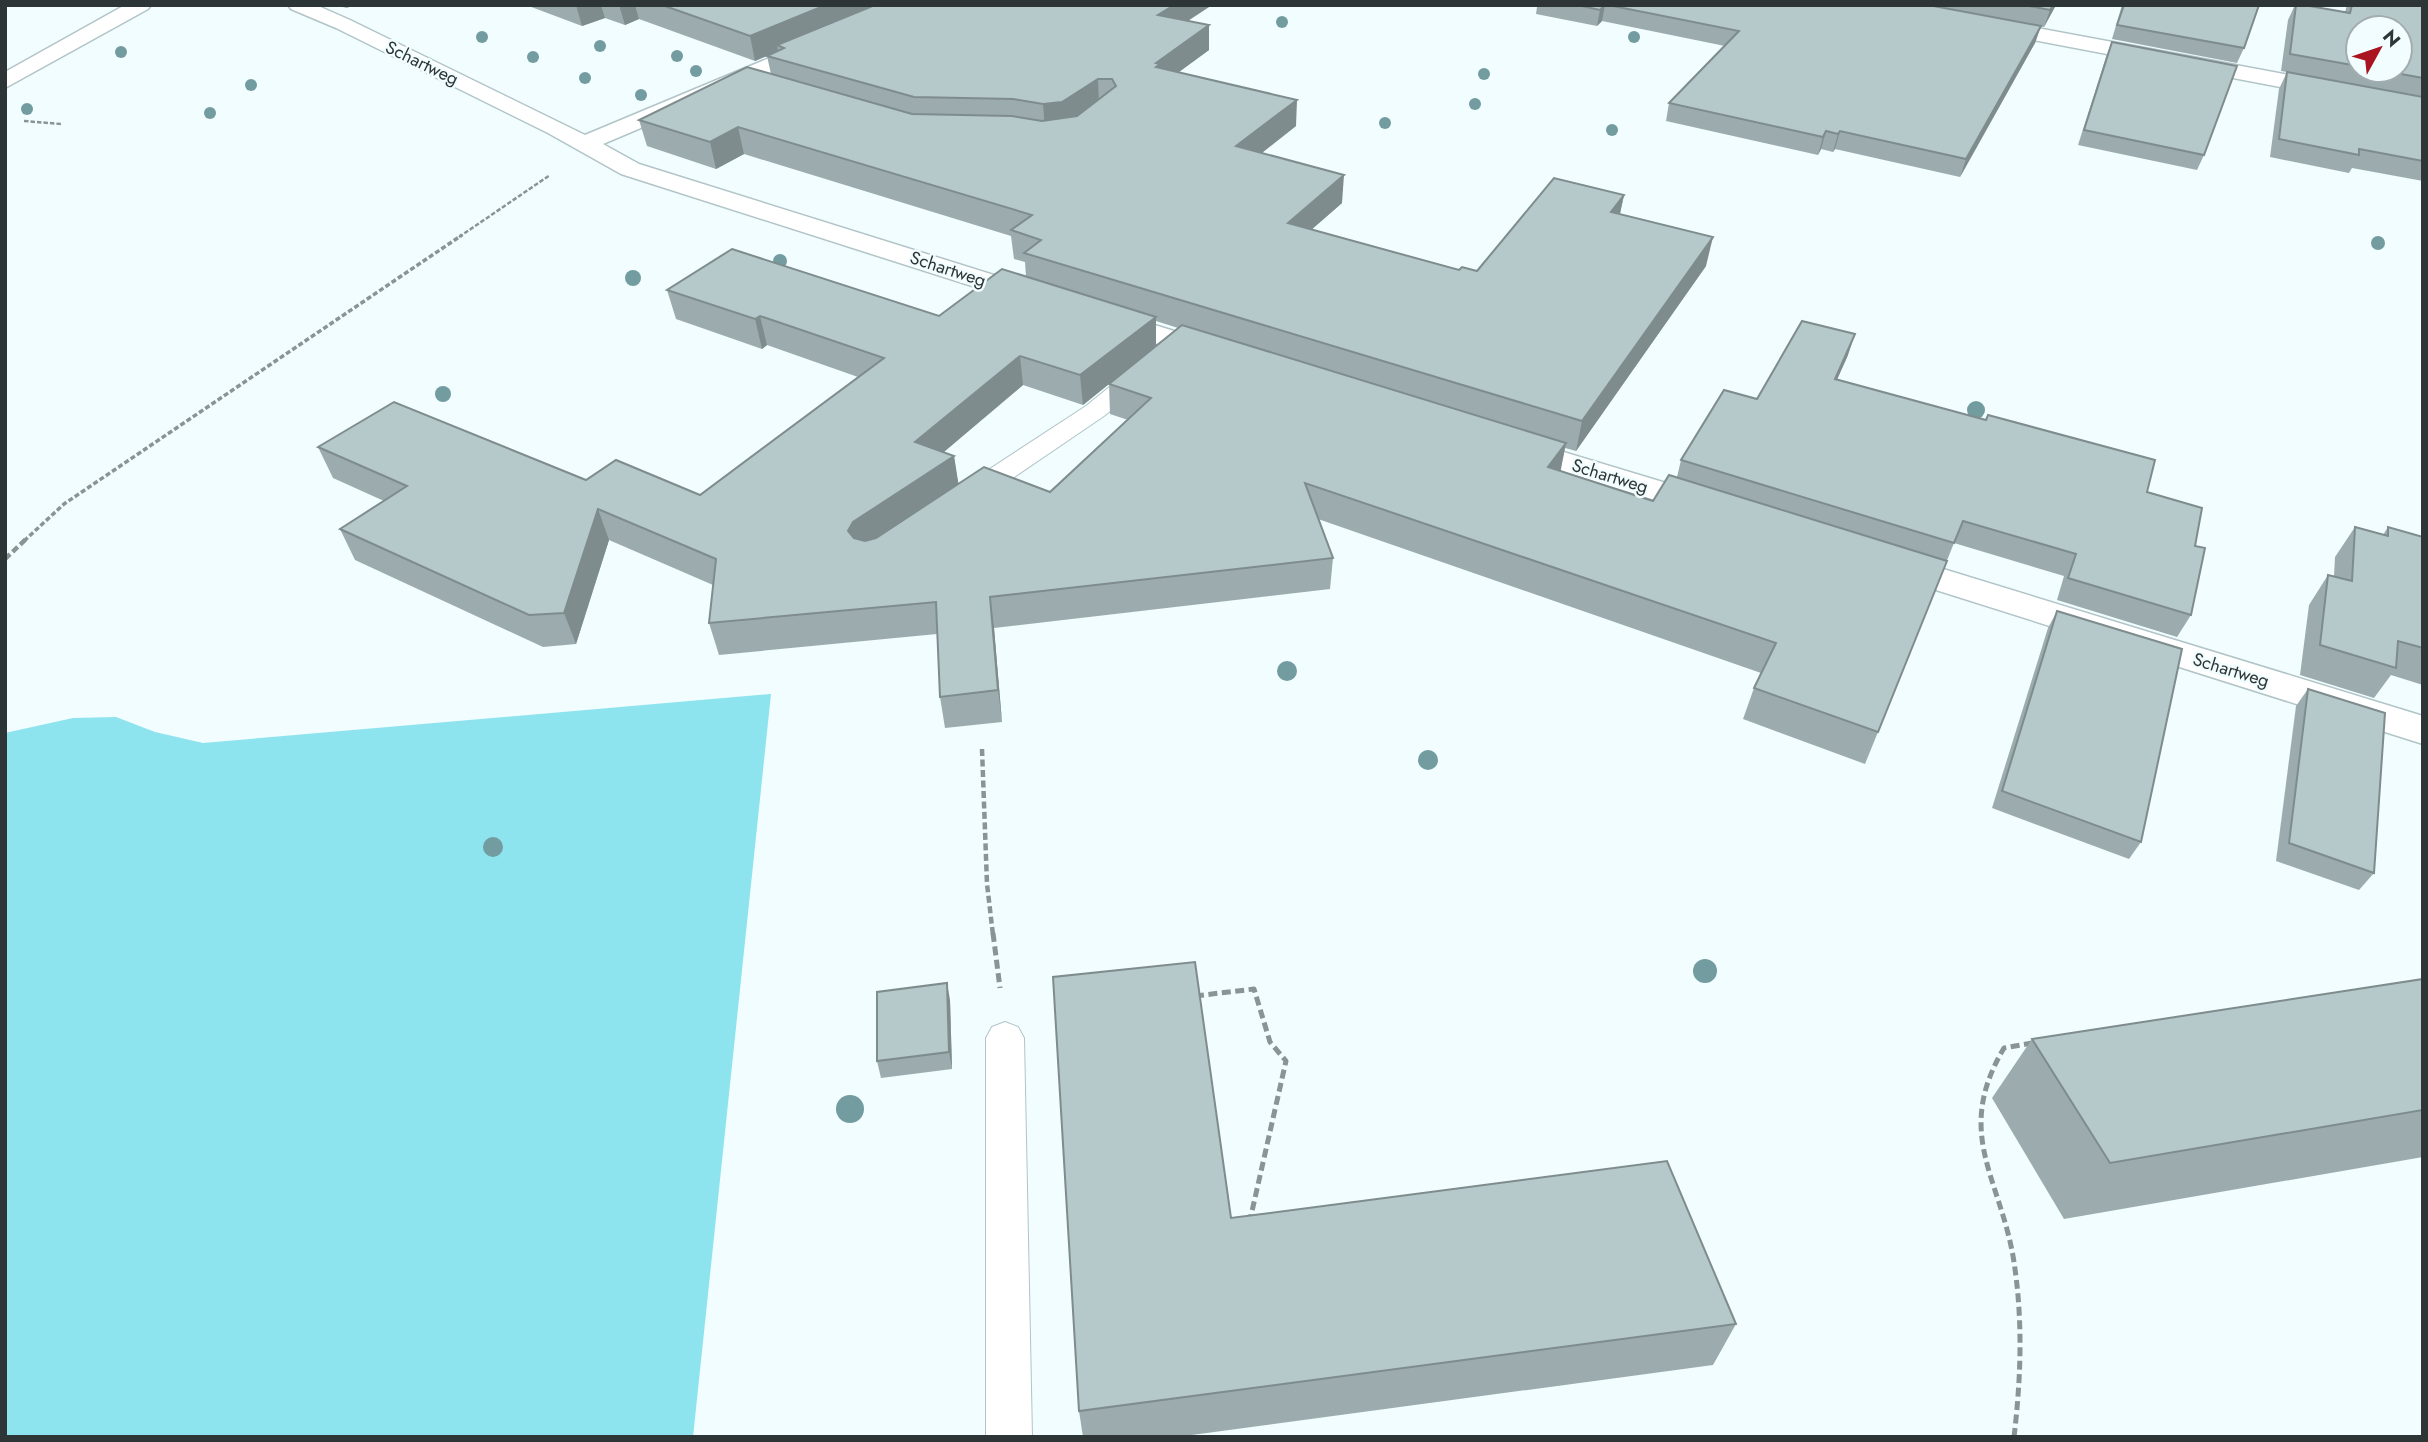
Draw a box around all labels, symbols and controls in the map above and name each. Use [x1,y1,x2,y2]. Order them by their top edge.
north arrow [2344,14,2414,84]
text: N [2376,24,2407,53]
street label: Schartweg [381,34,463,92]
street label: Schartweg [907,244,989,294]
street label: Schartweg [1569,452,1651,500]
street label: Schartweg [2190,646,2272,694]

